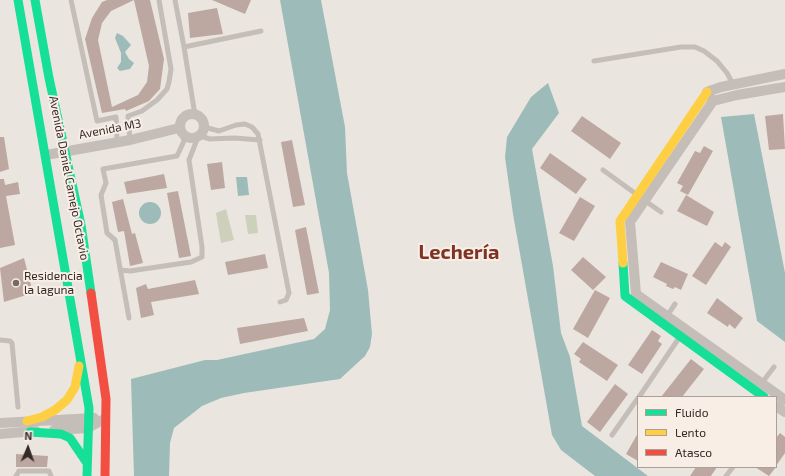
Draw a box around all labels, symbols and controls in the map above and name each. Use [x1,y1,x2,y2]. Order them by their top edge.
street label: Avenida Daniel Camejo Octavio [46,95,92,261]
street label: Avenida M3 [78,116,142,142]
district label: Lechería [419,240,499,264]
place label: Residencia la laguna [24,269,83,297]
marker: Residencia la laguna [11,278,21,288]
legend [637,396,777,468]
text: Fluido [675,405,709,419]
text: Lento [675,425,706,439]
north arrow [8,428,48,468]
text: N [24,429,33,442]
text: Atasco [675,445,712,459]

